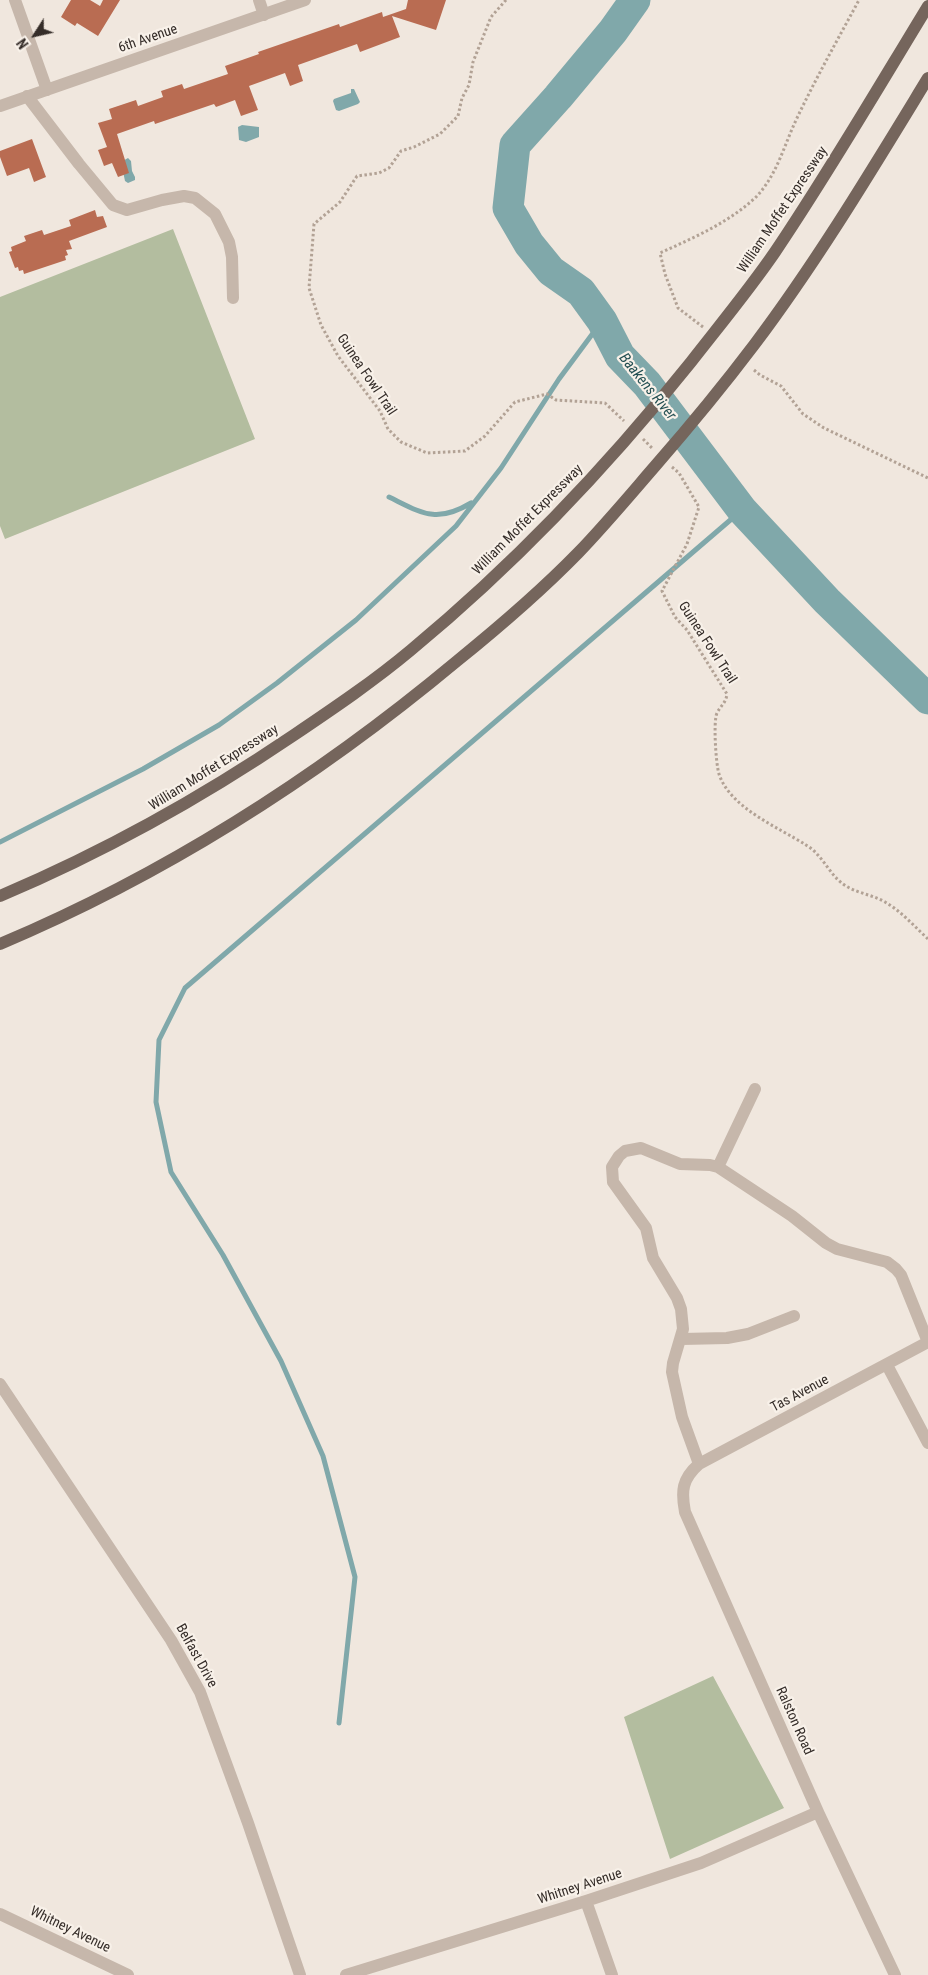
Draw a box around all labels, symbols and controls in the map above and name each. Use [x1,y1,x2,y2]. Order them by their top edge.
north arrow [10,10,60,60]
street label: 6th Avenue [116,21,180,57]
text: N [14,36,32,52]
street label: William Moffet Expressway [734,143,832,277]
street label: Guinea Fowl Trail [333,331,399,419]
water label: Baakens River [615,350,679,424]
street label: William Moffet Expressway [469,461,587,579]
street label: Guinea Fowl Trail [674,599,740,687]
street label: William Moffet Expressway [146,721,282,815]
street label: Tas Avenue [768,1372,832,1416]
street label: Belfast Drive [172,1621,220,1691]
street label: Ralston Road [772,1684,816,1758]
street label: Whitney Avenue [536,1866,624,1908]
street label: Whitney Avenue [27,1903,113,1957]

